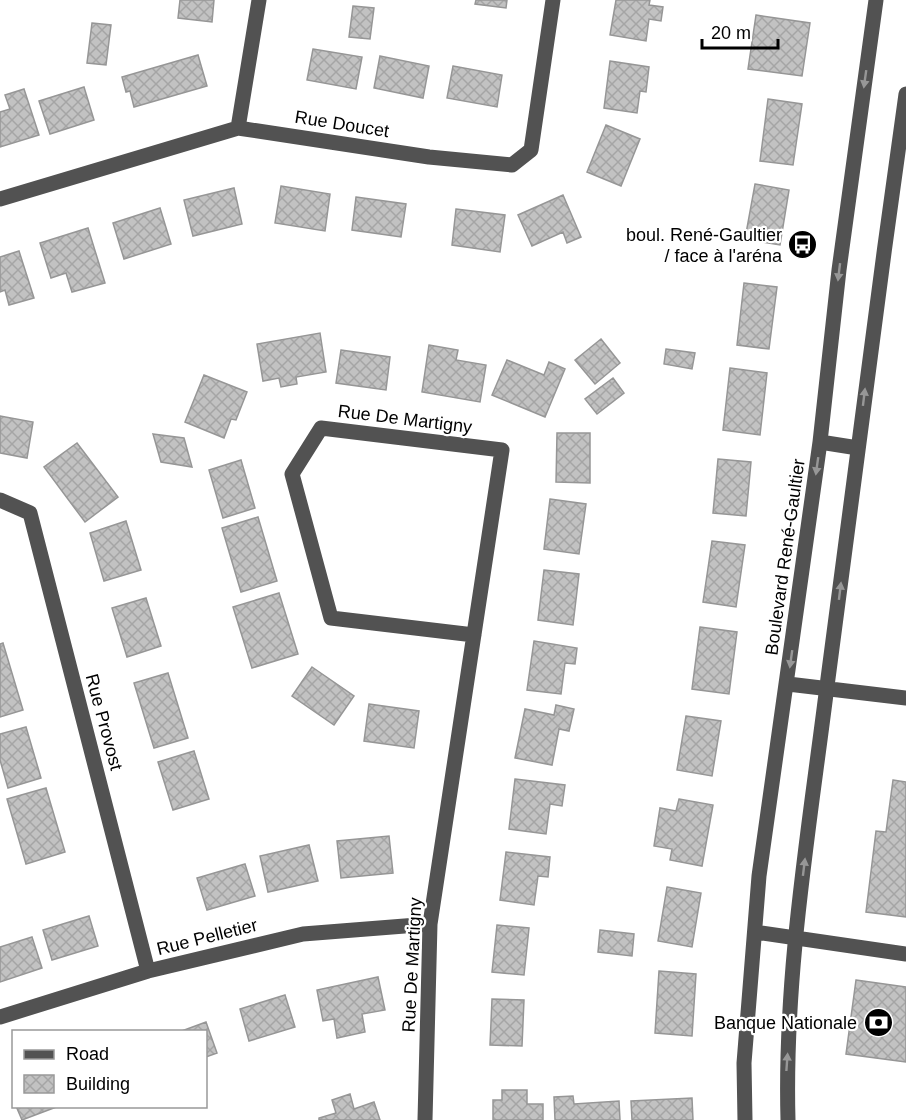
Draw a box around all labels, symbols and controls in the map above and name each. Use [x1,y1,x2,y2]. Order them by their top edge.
scale bar [702,12,778,50]
text: 20 m [711,23,751,43]
one-way arrow [861,69,870,88]
street label: Rue Doucet [293,107,391,141]
place label: boul. René-Gaultier / face à l'aréna [626,225,783,266]
bus stop icon: boul. René-Gaultier / face à l'aréna [787,229,819,261]
one-way arrow [834,263,844,282]
one-way arrow [860,388,869,407]
street label: Rue De Martigny [337,401,473,437]
one-way arrow [812,456,821,475]
street label: Boulevard René-Gaultier [761,458,809,656]
one-way arrow [835,581,844,600]
one-way arrow [786,650,796,669]
street label: Rue Provost [82,672,126,772]
one-way arrow [799,858,808,877]
street label: Rue De Martigny [398,897,426,1033]
street label: Rue Pelletier [155,915,259,959]
bank icon: Banque Nationale [862,1007,894,1039]
place label: Banque Nationale [714,1013,857,1033]
legend [12,1030,207,1108]
text: Road [66,1044,109,1064]
one-way arrow [783,1052,792,1071]
text: Building [66,1074,130,1094]

